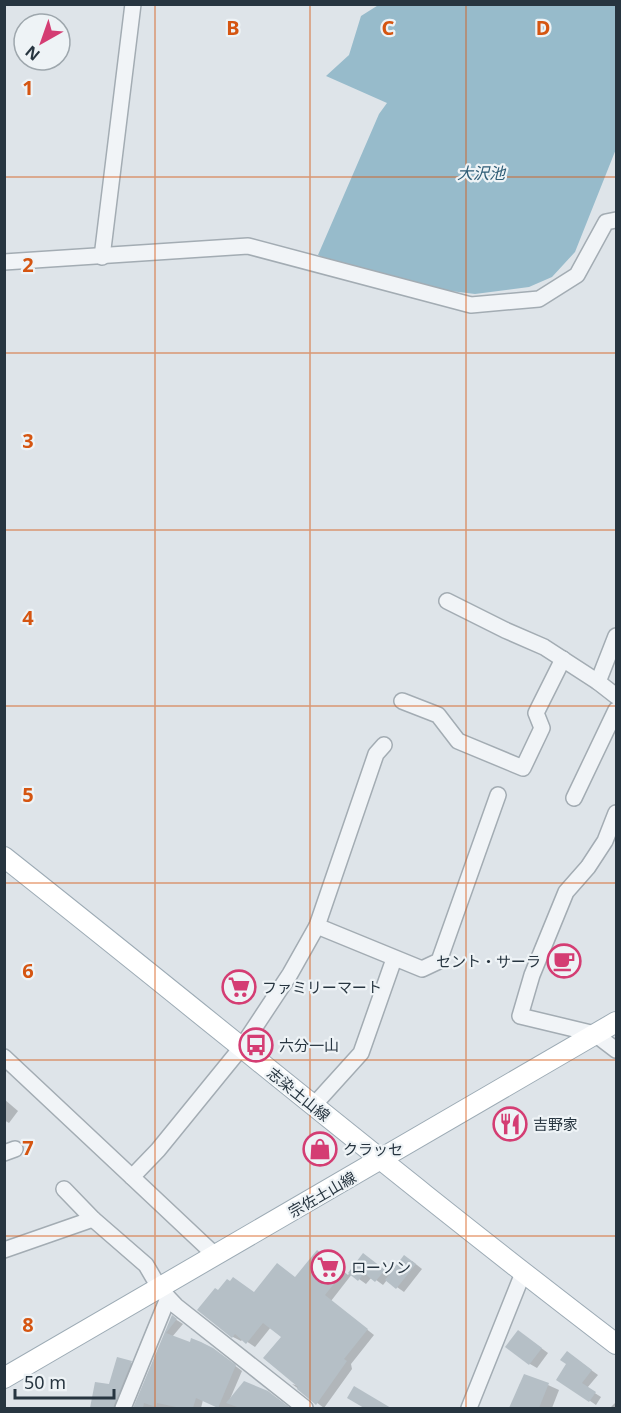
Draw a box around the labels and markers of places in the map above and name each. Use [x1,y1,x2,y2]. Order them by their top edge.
cafe icon: セント・サーラ [546,943,582,979]
place label: セント・サーラ [436,951,541,971]
supermarket icon: ファミリーマート [221,969,257,1005]
place label: ファミリーマート [262,977,382,997]
bus stop icon: 六分一山 [238,1027,274,1063]
place label: 六分一山 [279,1035,339,1055]
restaurant icon: 吉野家 [492,1106,528,1142]
place label: 吉野家 [533,1114,578,1134]
shop icon: クラッセ [302,1131,338,1167]
place label: クラッセ [343,1139,403,1159]
supermarket icon: ローソン [310,1249,346,1285]
place label: ローソン [351,1257,411,1277]

